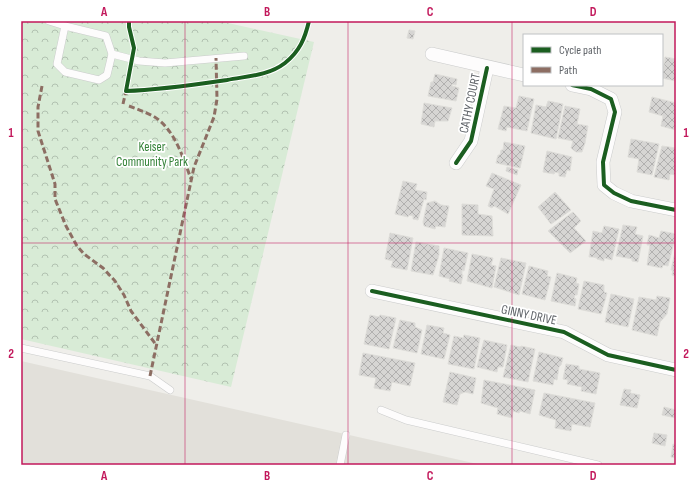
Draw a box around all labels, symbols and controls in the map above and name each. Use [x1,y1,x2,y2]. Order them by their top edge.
text: A [100,4,108,20]
text: B [264,4,270,20]
text: C [427,4,434,20]
text: D [590,4,597,20]
legend [523,34,663,86]
text: Cycle path [559,43,601,58]
text: Path [559,63,577,78]
street label: CATHY COURT [456,72,484,135]
text: 1 [8,125,14,141]
text: 1 [683,125,689,141]
park label: Keiser Community Park [116,139,188,170]
street label: GINNY DRIVE [500,301,558,329]
text: 2 [8,346,14,362]
text: 2 [683,346,689,362]
text: A [100,468,108,484]
text: B [264,468,270,484]
text: C [427,468,434,484]
text: D [590,468,597,484]

